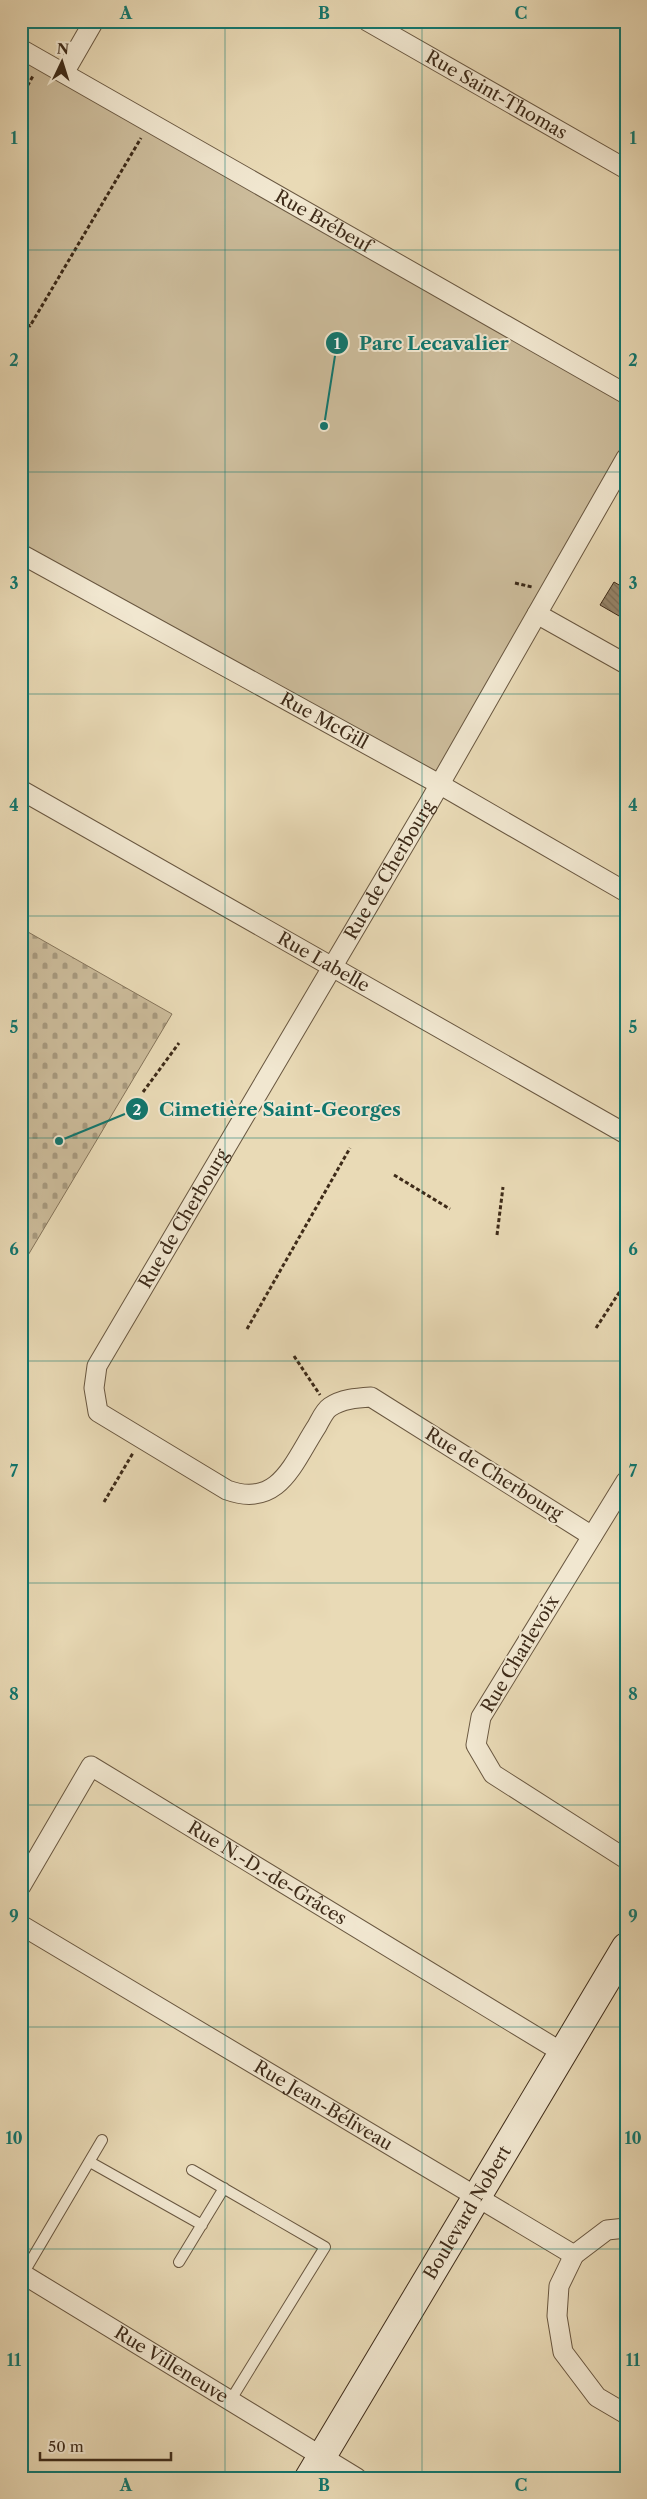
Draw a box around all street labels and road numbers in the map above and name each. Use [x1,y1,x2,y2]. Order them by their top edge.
street label: Rue Saint-Thomas [422,46,571,144]
street label: Rue Brébeuf [271,185,378,259]
street label: Rue McGill [276,688,372,754]
street label: Rue de Cherbourg [340,796,439,944]
street label: Rue Labelle [274,927,373,997]
street label: Rue de Cherbourg [134,1145,234,1292]
street label: Rue de Cherbourg [421,1423,567,1525]
street label: Rue Charlevoix [476,1591,564,1717]
street label: Rue N.-D.-de-Grâces [184,1816,351,1930]
street label: Rue Jean-Béliveau [250,2056,397,2155]
street label: Boulevard Nobert [419,2141,516,2284]
street label: Rue Villeneuve [110,2322,232,2408]

